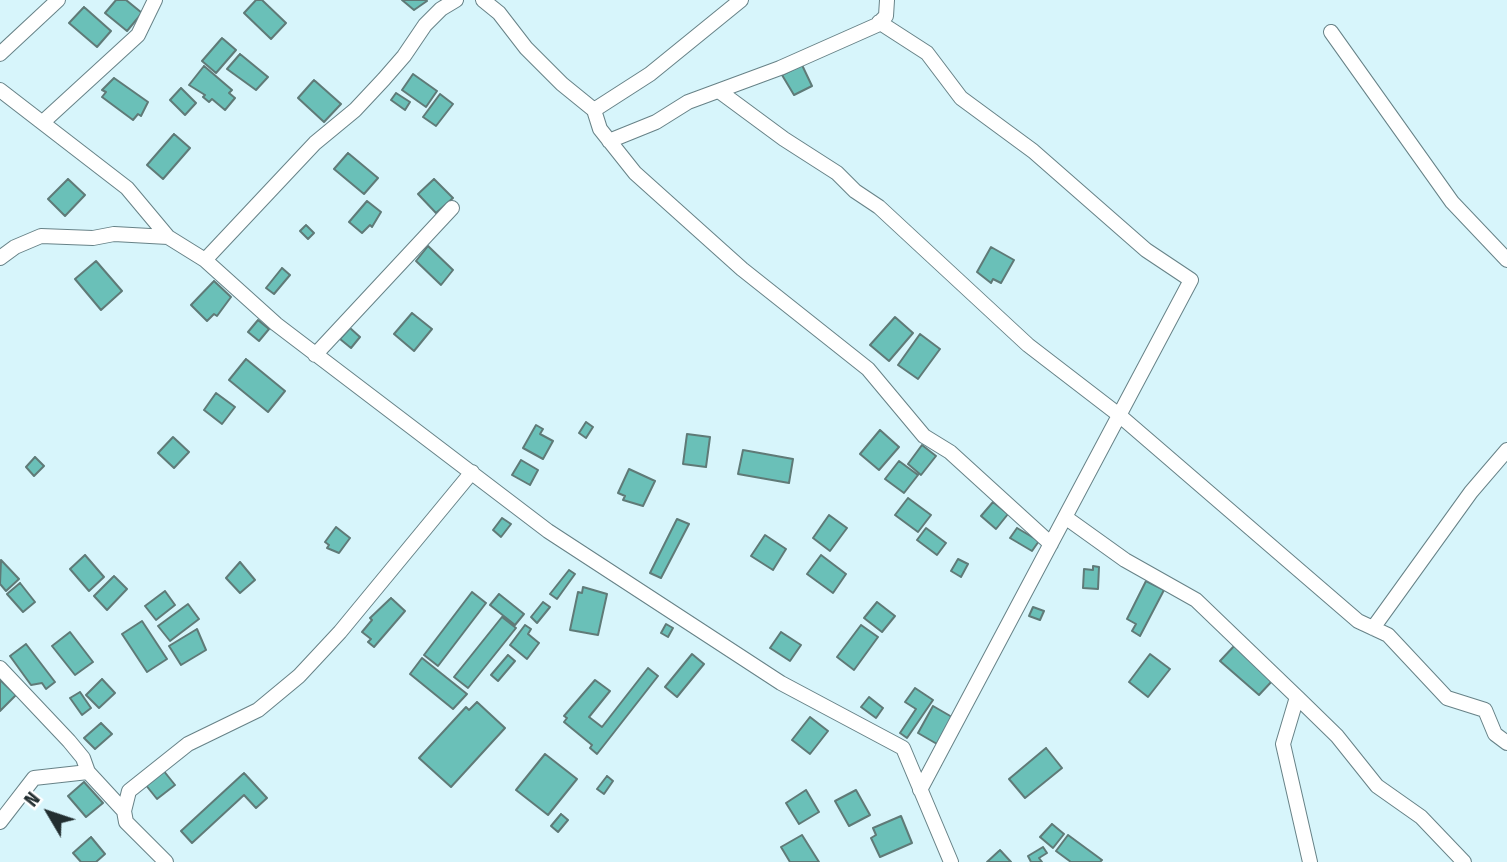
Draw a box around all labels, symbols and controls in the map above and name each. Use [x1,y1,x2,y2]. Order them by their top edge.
north arrow [14,778,84,848]
text: N [20,788,45,811]

